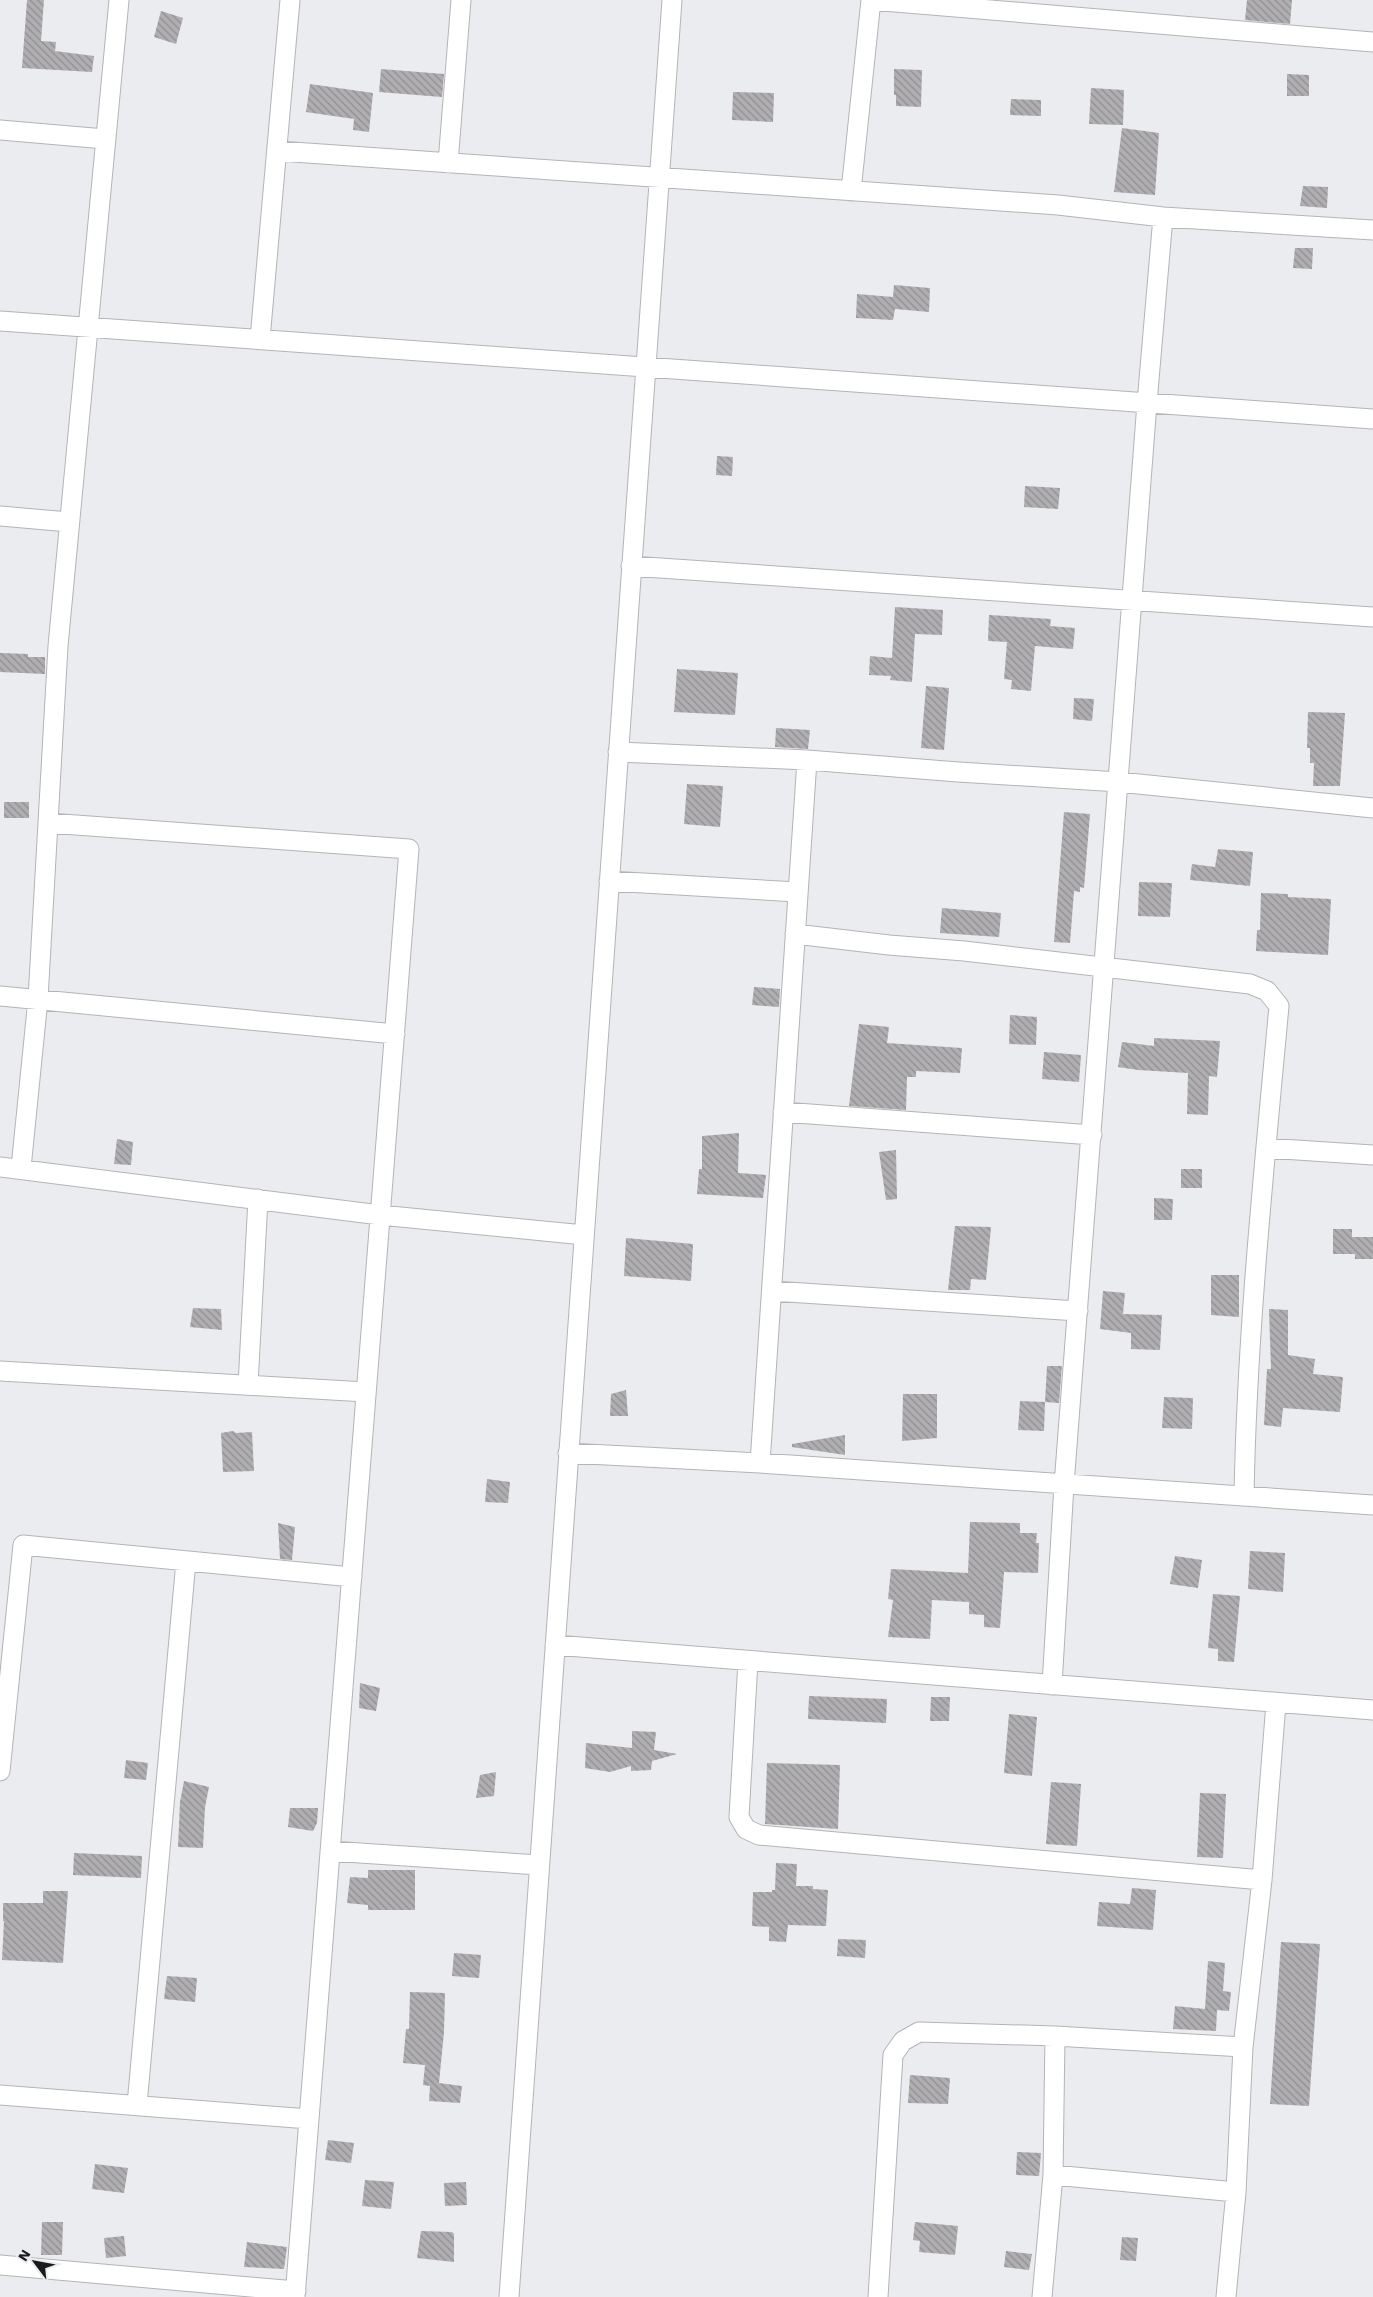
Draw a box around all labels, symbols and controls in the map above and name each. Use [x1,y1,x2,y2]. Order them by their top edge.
north arrow [10,2237,60,2287]
text: N [14,2246,34,2264]

